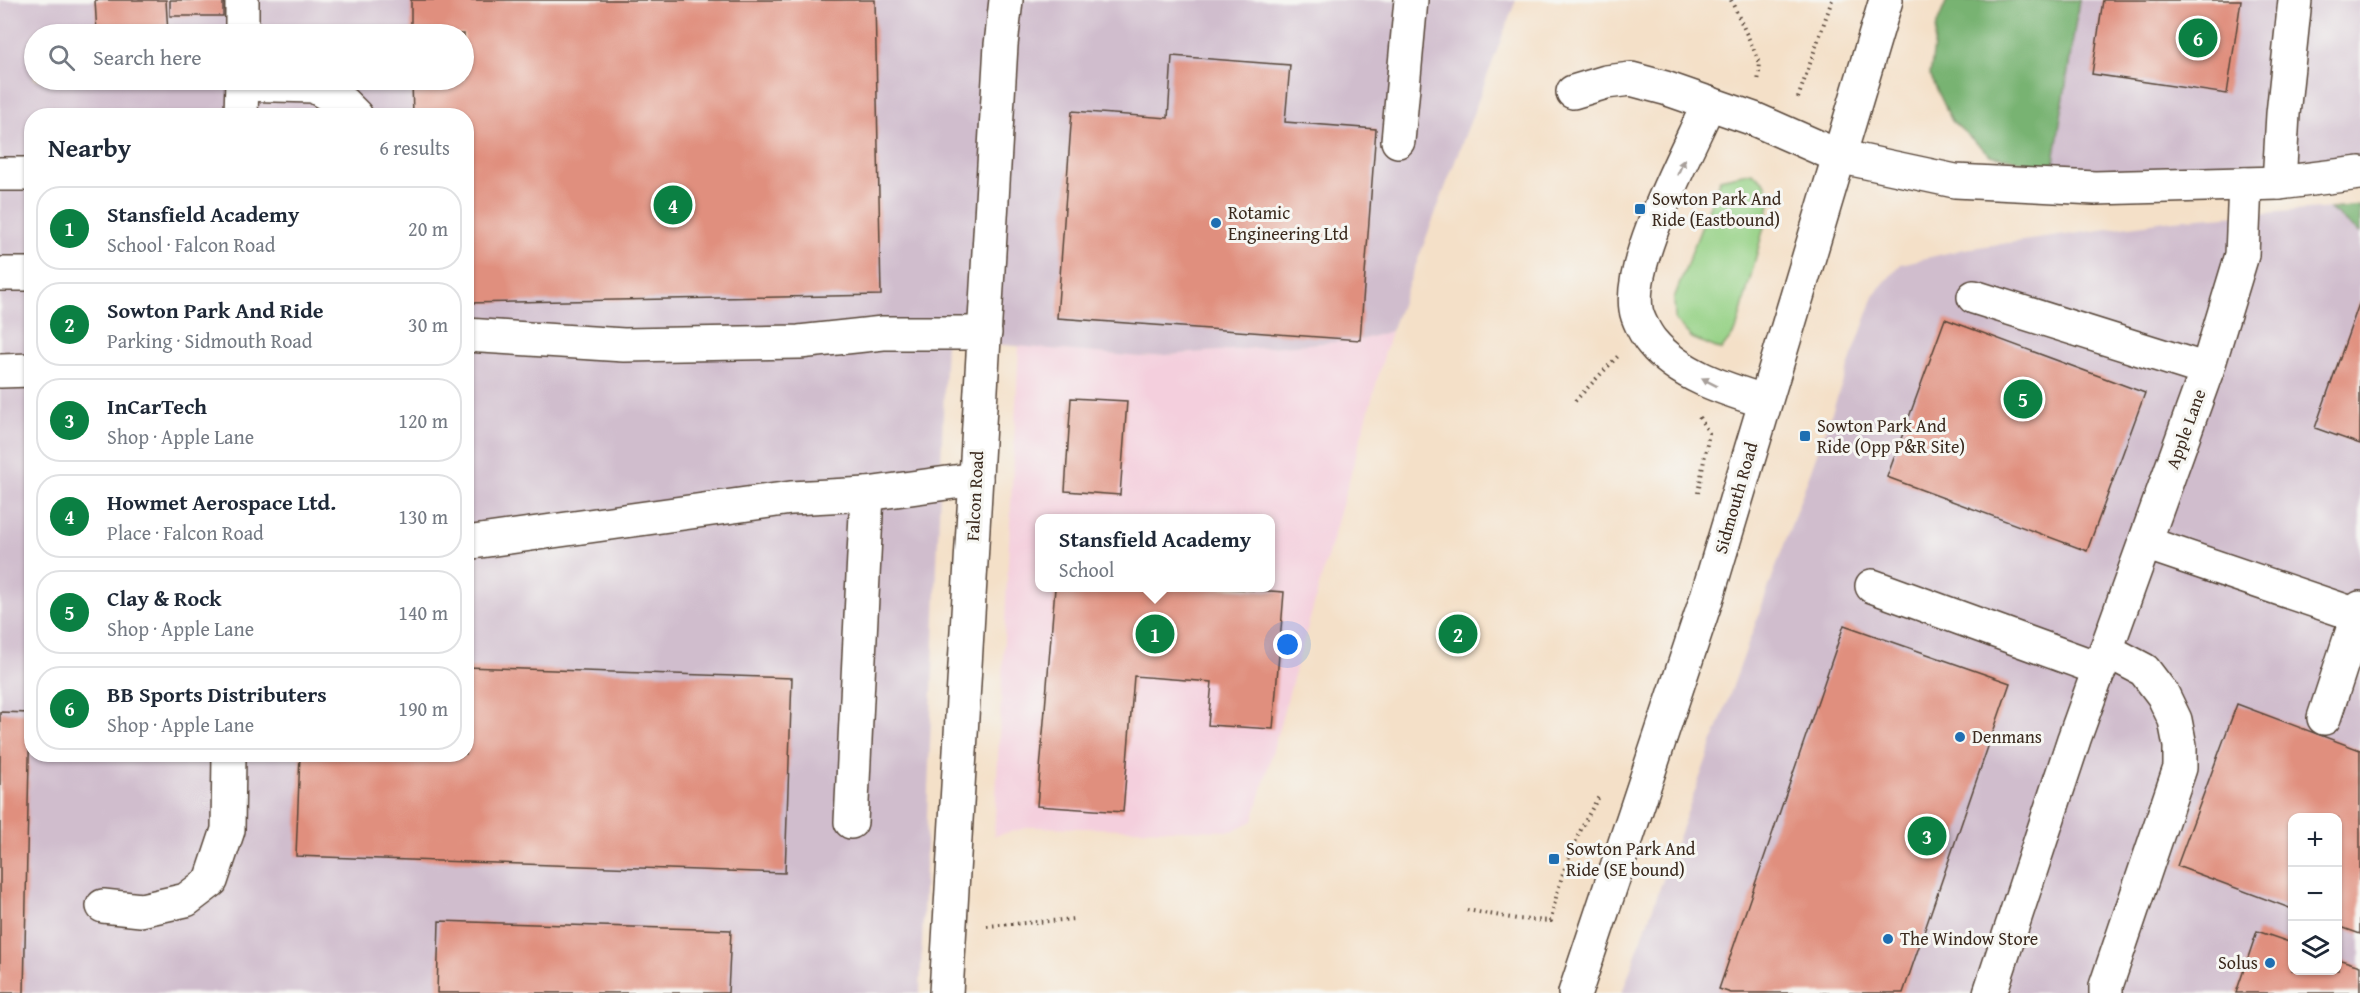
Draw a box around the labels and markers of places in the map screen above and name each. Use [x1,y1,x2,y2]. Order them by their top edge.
pin: 6 [2178,15,2218,60]
pin: 4 [654,182,692,228]
place label: Sowton Park And Ride (Eastbound) [1652,185,1782,233]
place label: Rotamic Engineering Ltd [1228,199,1349,247]
marker: Sowton Park And Ride (Eastbound) [1633,202,1647,216]
marker: Rotamic Engineering Ltd [1209,216,1223,230]
pin: 5 [2004,376,2042,422]
place label: Sowton Park And Ride (Opp P&R Site) [1817,412,1965,460]
marker: Sowton Park And Ride (Opp P&R Site) [1798,429,1812,443]
pin: 1 [1136,612,1174,656]
pin: 2 [1438,612,1478,656]
place label: Denmans [1972,723,2042,750]
marker: Denmans [1953,730,1967,744]
pin: 3 [1908,814,1946,858]
place label: Sowton Park And Ride (SE bound) [1566,835,1696,883]
marker: Sowton Park And Ride (SE bound) [1547,852,1561,866]
place label: The Window Store [1900,925,2038,952]
marker: The Window Store [1881,932,1895,946]
place label: Solus [2218,949,2258,976]
marker: Solus [2263,956,2277,970]

